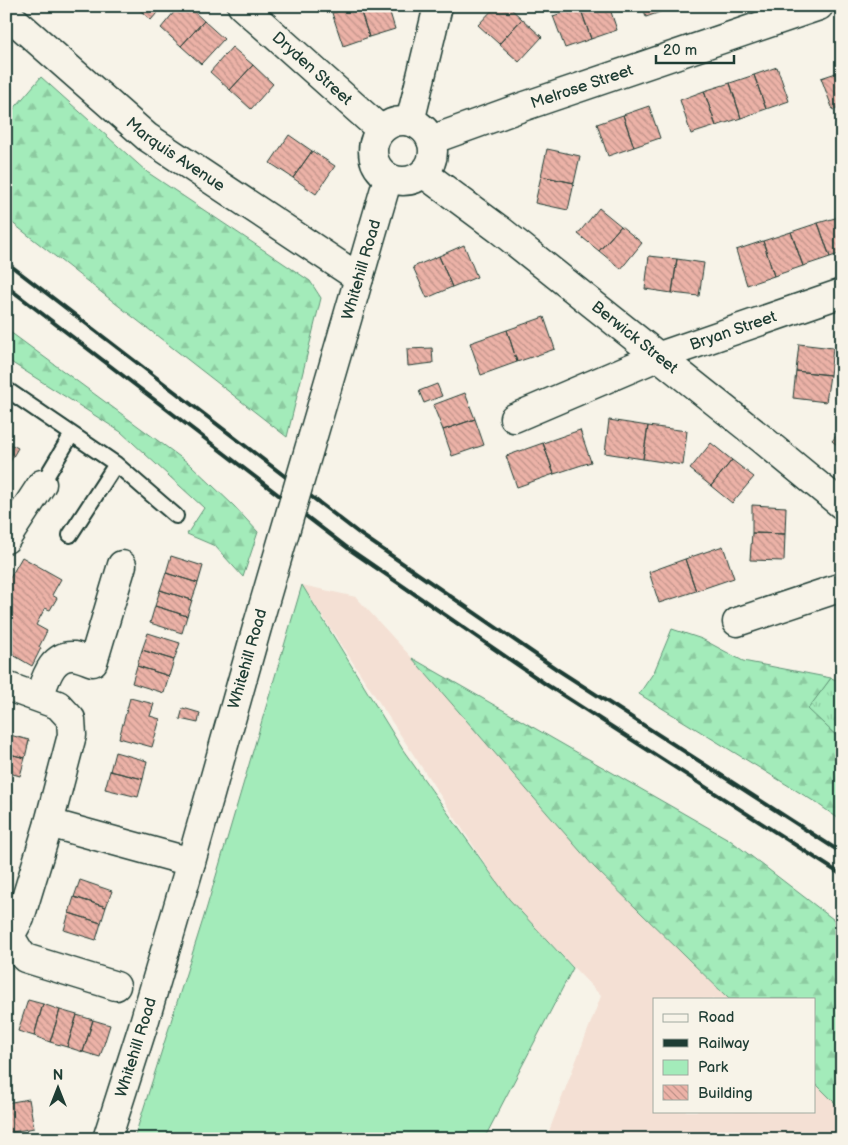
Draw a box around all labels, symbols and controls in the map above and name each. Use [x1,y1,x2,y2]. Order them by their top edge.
street label: Dryden Street [268,28,356,109]
scale bar [656,32,733,64]
text: 20 m [663,41,697,60]
street label: Melrose Street [528,60,636,113]
street label: Marquis Avenue [122,113,229,196]
street label: Whitehill Road [338,217,385,322]
street label: Berwick Street [588,297,682,378]
street label: Bryan Street [687,307,779,354]
street label: Whitehill Road [225,607,271,711]
street label: Whitehill Road [111,995,160,1100]
legend [653,998,816,1112]
text: Road [698,1008,734,1027]
text: Railway [698,1034,749,1053]
text: Park [698,1058,729,1077]
north arrow [32,1062,82,1112]
text: N [53,1067,63,1084]
text: Building [698,1084,753,1103]

